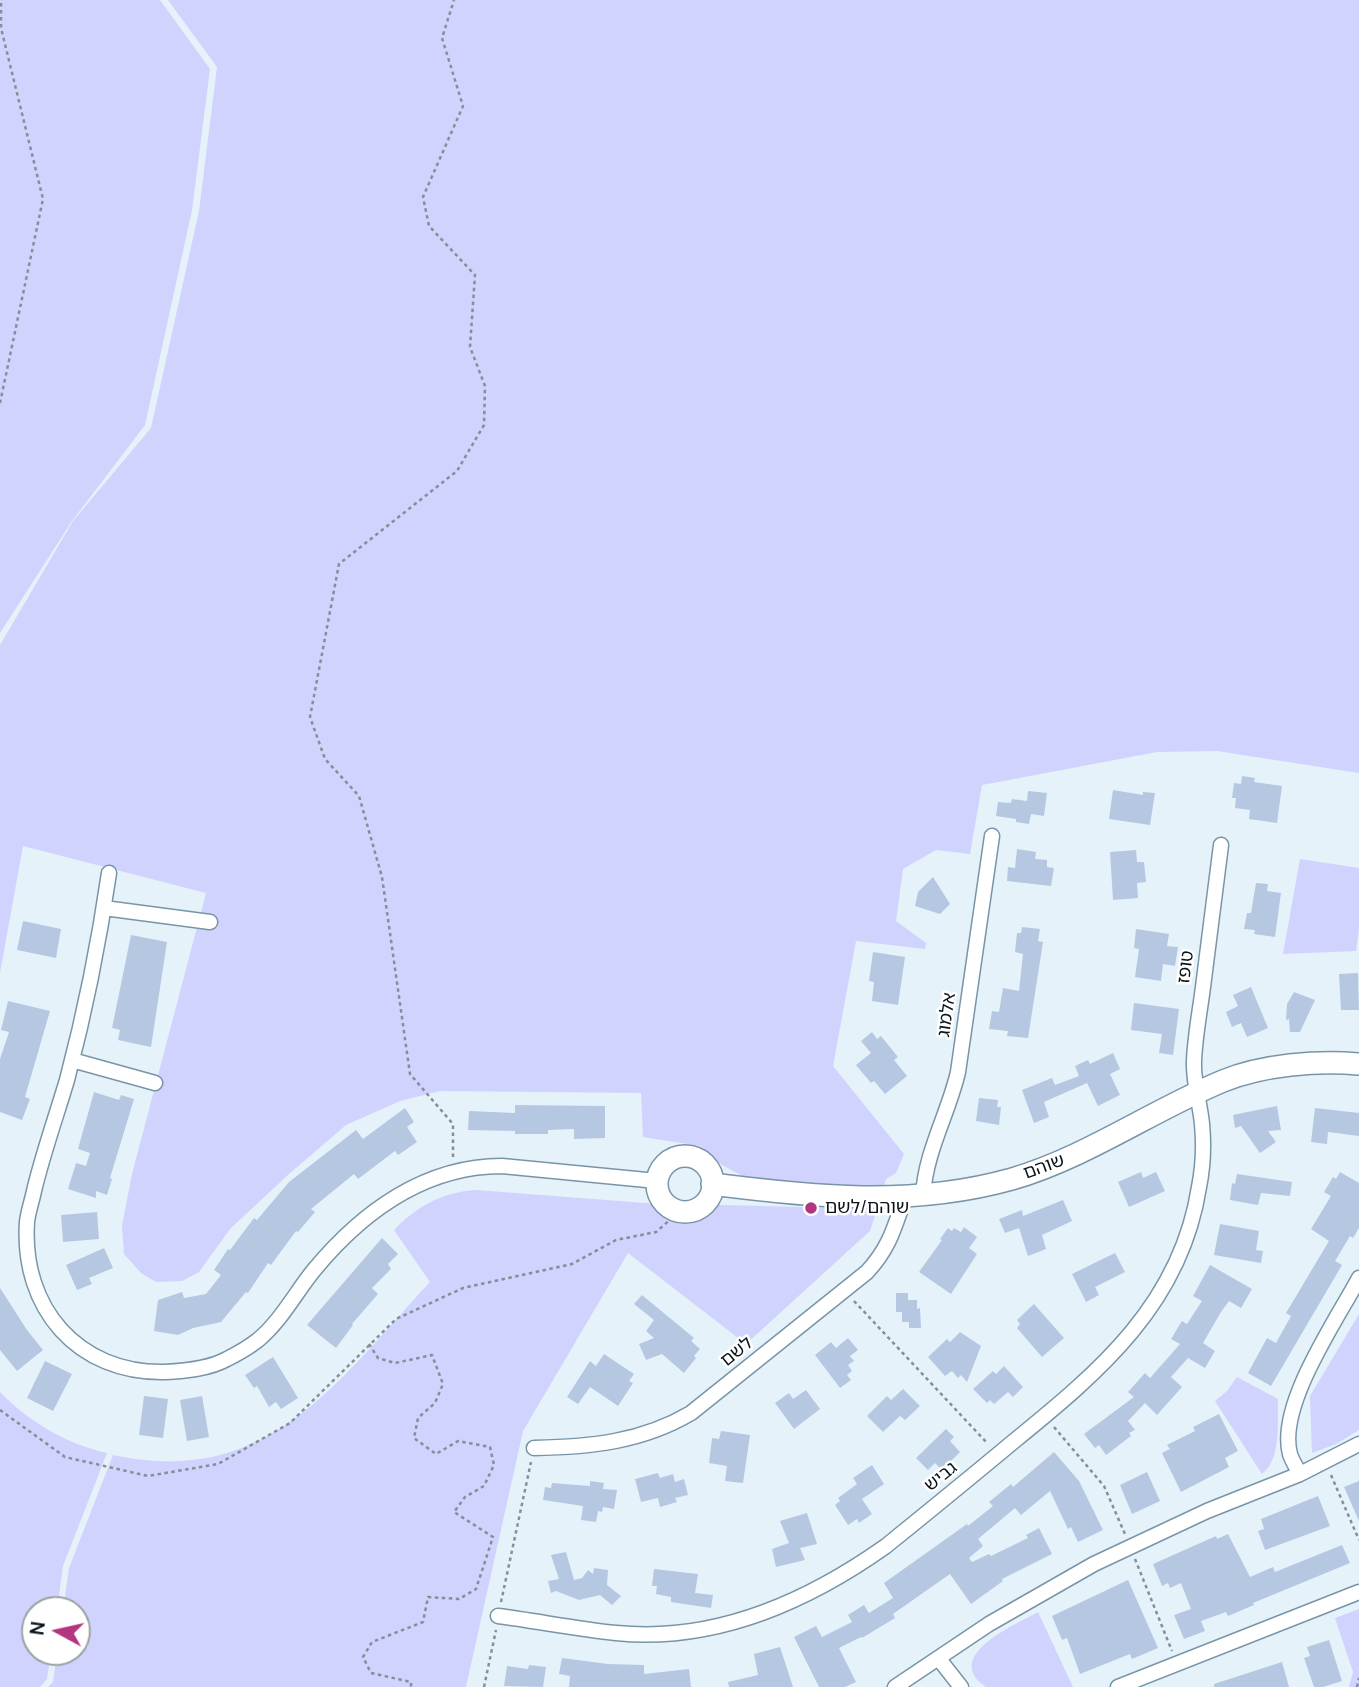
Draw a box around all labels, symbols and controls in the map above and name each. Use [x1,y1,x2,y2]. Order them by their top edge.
street label: טופז [1173,949,1199,985]
street label: אלמוג [933,991,961,1039]
street label: שוהם [1020,1150,1068,1184]
place label: שוהם/לשם [825,1197,909,1219]
marker: שוהם/לשם [803,1200,819,1216]
street label: לשם [717,1333,757,1371]
street label: גביש [920,1457,962,1497]
north arrow [21,1596,91,1666]
text: N [23,1620,51,1637]

